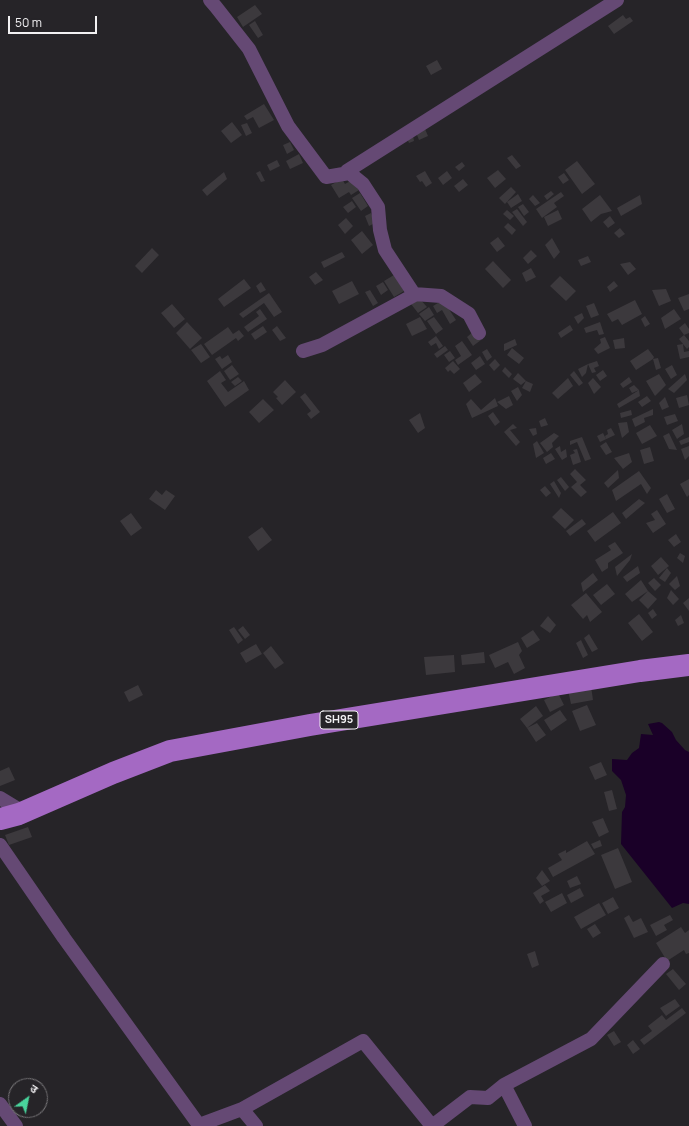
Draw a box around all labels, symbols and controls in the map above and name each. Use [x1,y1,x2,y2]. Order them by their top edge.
scale bar [10,8,99,34]
text: 50 m [15,14,42,31]
road number: SH95 [320,711,358,729]
north arrow [8,1078,48,1118]
text: उ [27,1080,41,1096]

